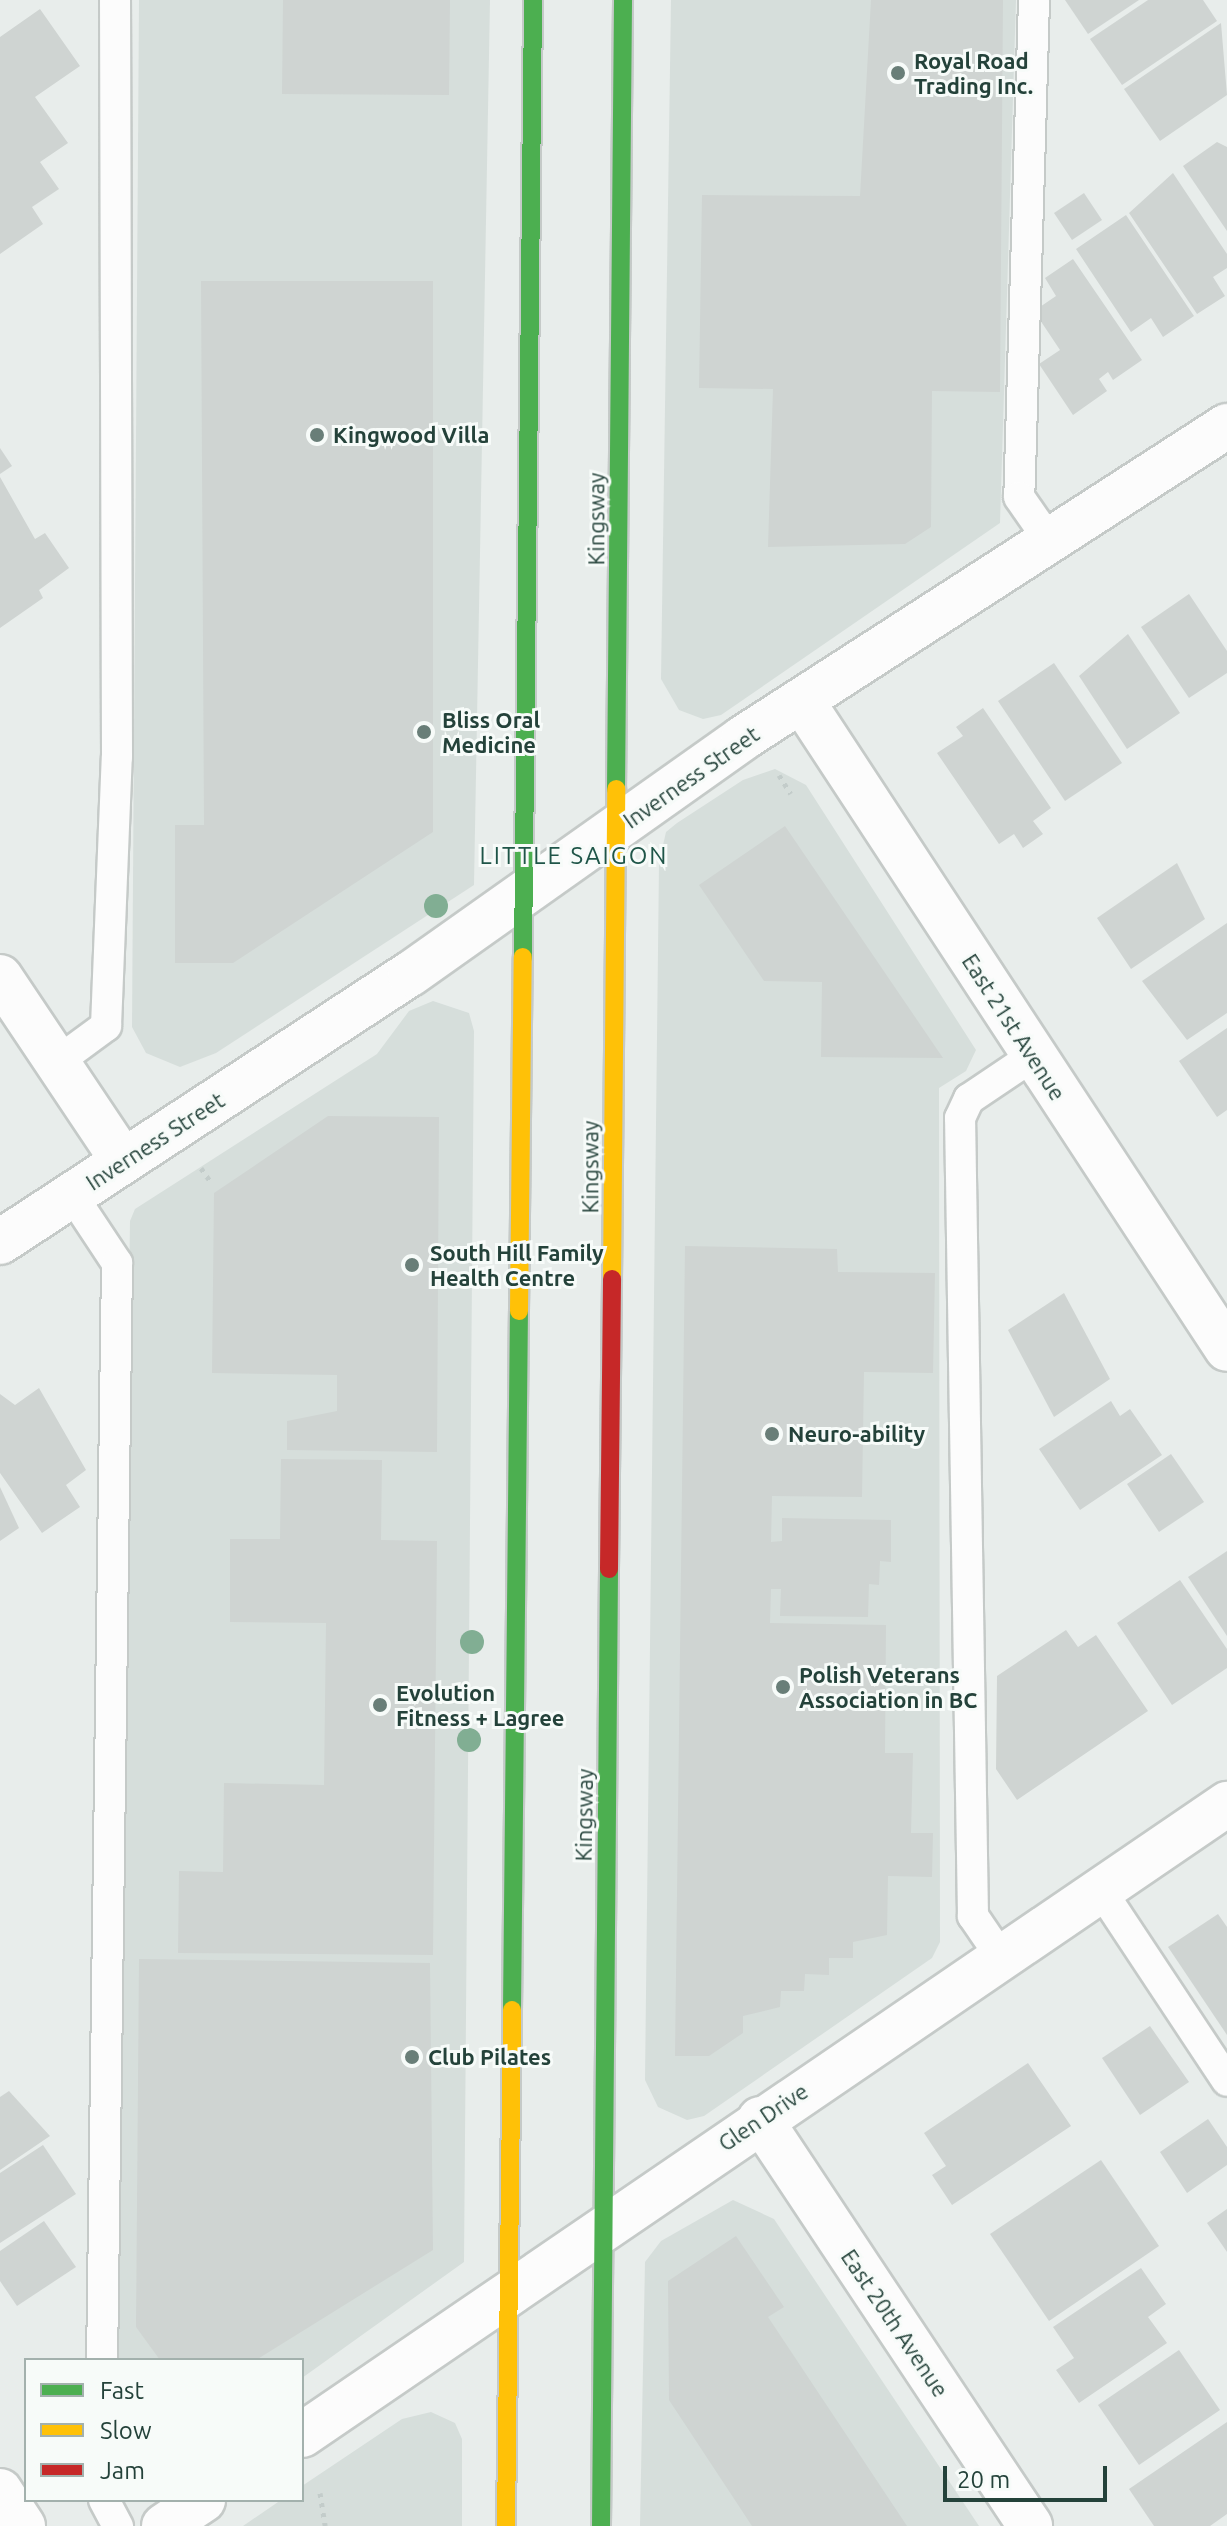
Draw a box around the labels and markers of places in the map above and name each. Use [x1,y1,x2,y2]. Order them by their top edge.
place label: Royal Road Trading Inc. [914,47,1033,98]
marker: Royal Road Trading Inc. [889,64,907,82]
place label: Kingwood Villa [333,422,489,448]
marker: Kingwood Villa [308,426,326,444]
place label: Bliss Oral Medicine [442,706,540,758]
marker: Bliss Oral Medicine [413,721,435,743]
place label: South Hill Family Health Centre [430,1239,604,1290]
marker: South Hill Family Health Centre [401,1254,423,1276]
place label: Neuro-ability [788,1421,925,1447]
marker: Neuro-ability [763,1425,781,1443]
place label: Polish Veterans Association in BC [799,1661,977,1712]
marker: Polish Veterans Association in BC [774,1678,792,1696]
place label: Evolution Fitness + Lagree [396,1679,565,1730]
marker: Evolution Fitness + Lagree [371,1696,389,1714]
place label: Club Pilates [428,2044,551,2070]
marker: Club Pilates [403,2048,421,2066]

